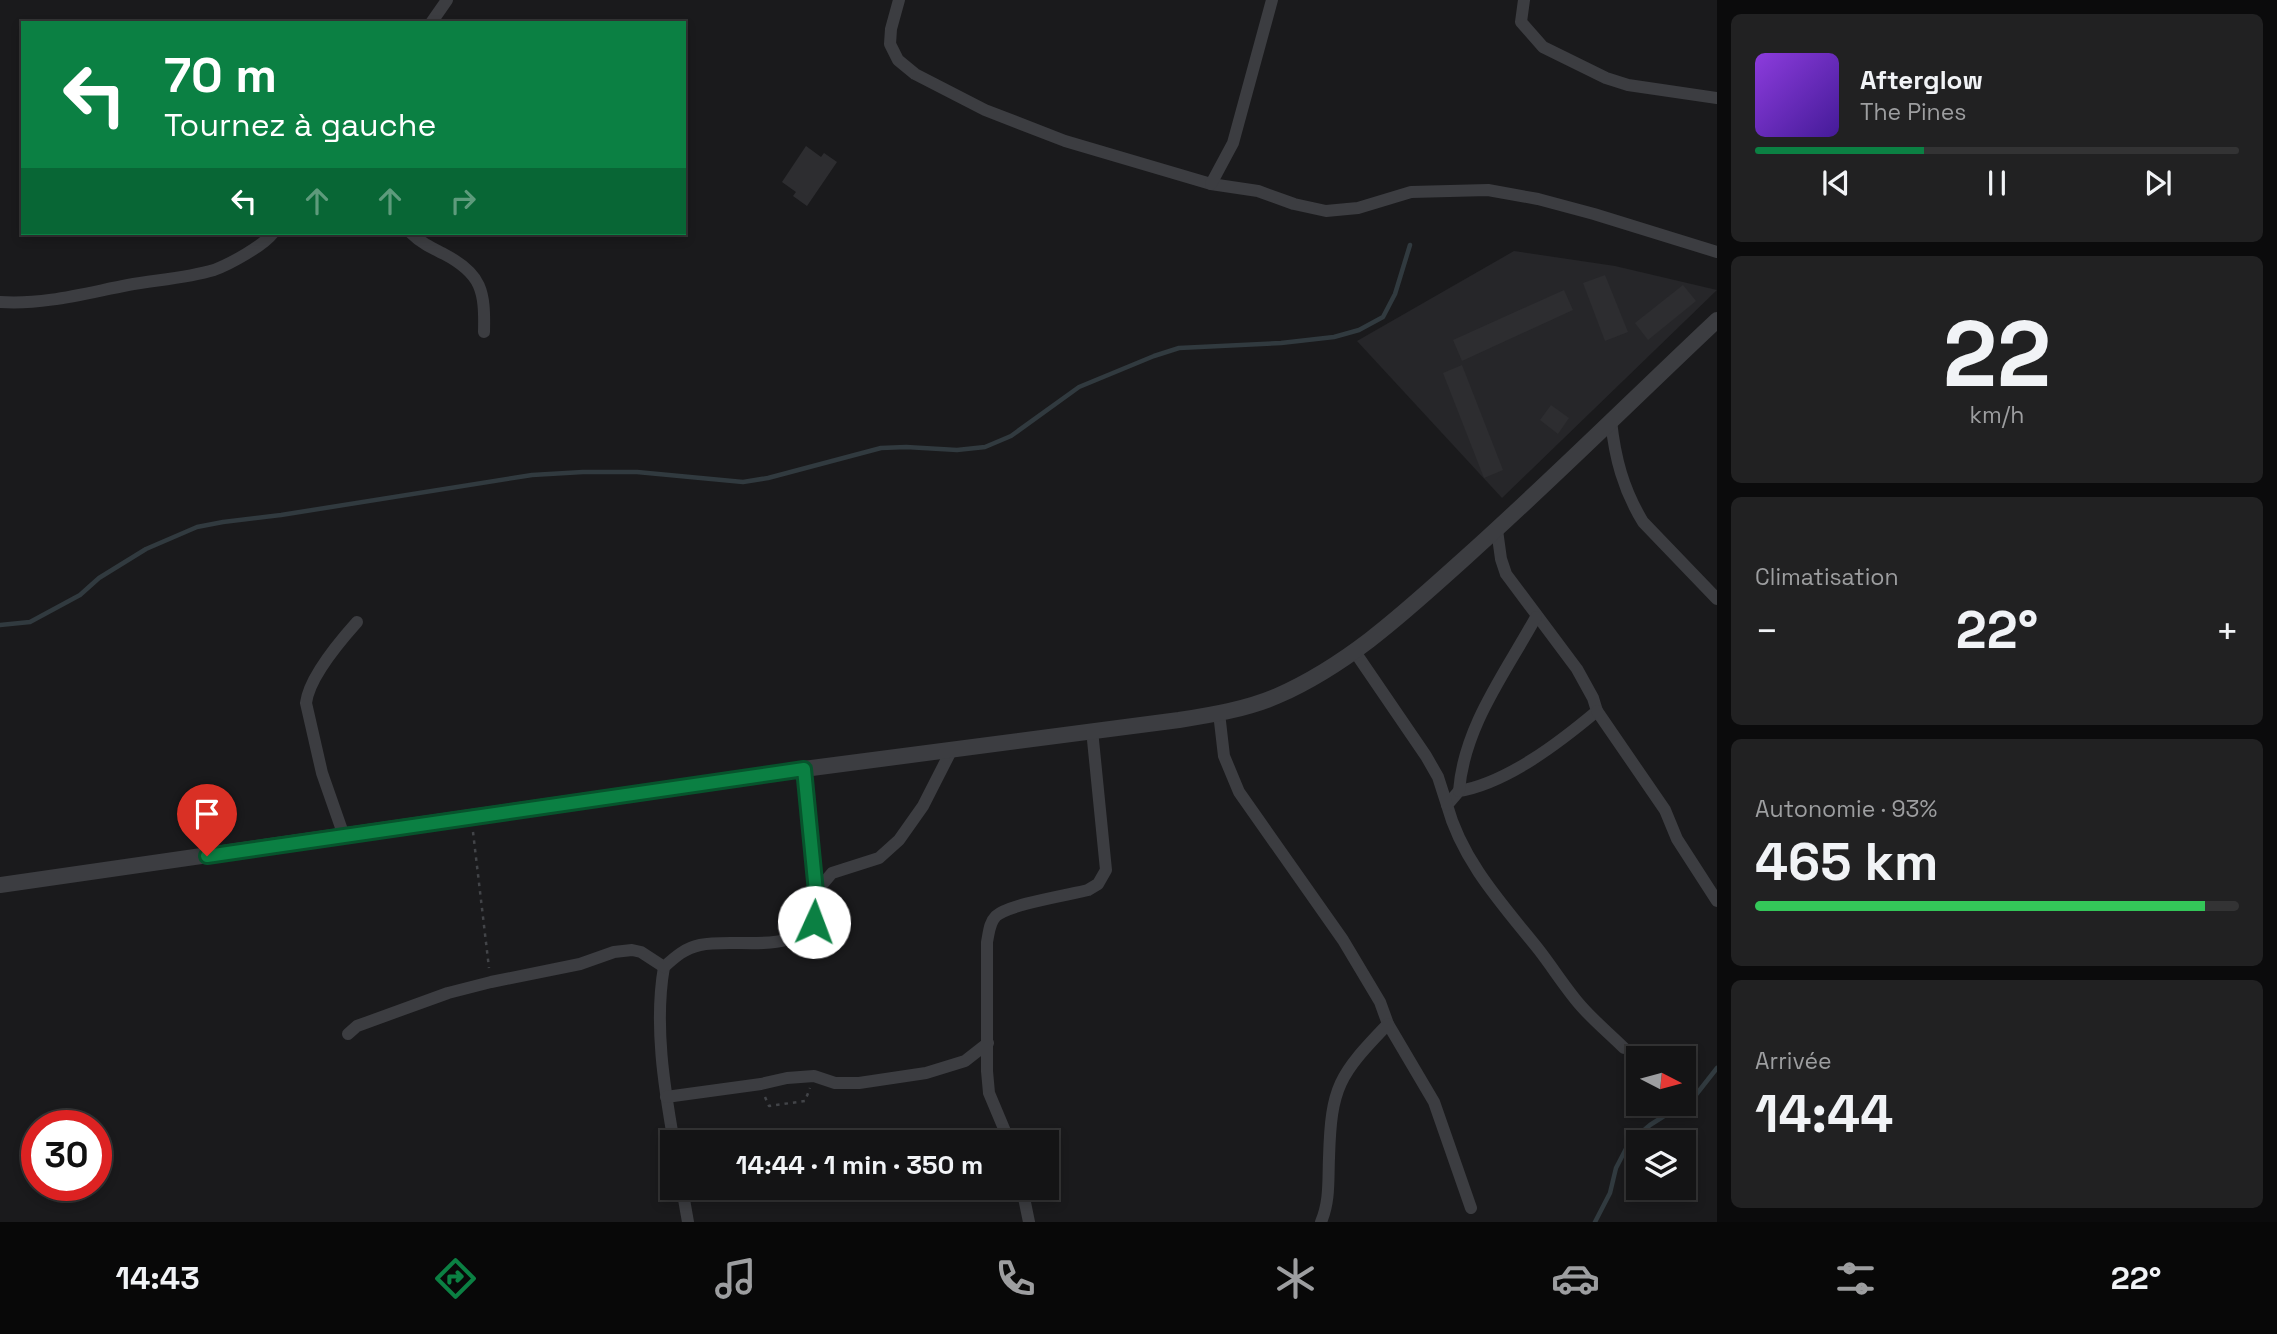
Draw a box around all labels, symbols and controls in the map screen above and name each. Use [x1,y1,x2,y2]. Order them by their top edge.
text: 70 m [164,44,277,106]
icon: left [49,49,140,140]
text: Afterglow [1860,63,1983,97]
text: The Pines [1860,97,1966,127]
text: Tournez à gauche [164,105,436,145]
icon: previous [1817,164,1855,202]
icon: pause [1978,164,2016,202]
icon: next [2139,164,2177,202]
icon: left [225,182,263,220]
icon: ahead [298,182,336,220]
icon: ahead [371,182,409,220]
icon: right [444,182,482,220]
text: 22 [1943,296,2051,413]
text: km/h [1970,400,2024,430]
text: Climatisation [1755,562,1899,592]
text: 22° [1956,597,2038,663]
text: − [1755,607,1779,655]
text: + [2215,607,2239,655]
pin [177,784,237,856]
text: Autonomie · 93% [1755,794,1937,824]
icon: arrive [188,795,226,833]
text: 465 km [1755,829,1938,895]
position arrow [777,885,851,959]
north arrow [1626,1046,1696,1116]
map controls [1626,1046,1696,1200]
text: Arrivée [1755,1046,1832,1076]
text: 14:44 [1755,1081,1893,1147]
speed limit sign: 30 [21,1110,112,1201]
button: layers [1626,1130,1696,1200]
text: 14:44 · 1 min · 350 m [736,1148,983,1182]
icon: directions [431,1254,480,1303]
icon: music [711,1254,760,1303]
icon: phone [991,1254,1040,1303]
icon: climate [1271,1254,1320,1303]
icon: car [1551,1254,1600,1303]
icon: filters [1831,1254,1880,1303]
text: 14:43 [116,1258,200,1298]
text: 22° [2111,1258,2161,1298]

